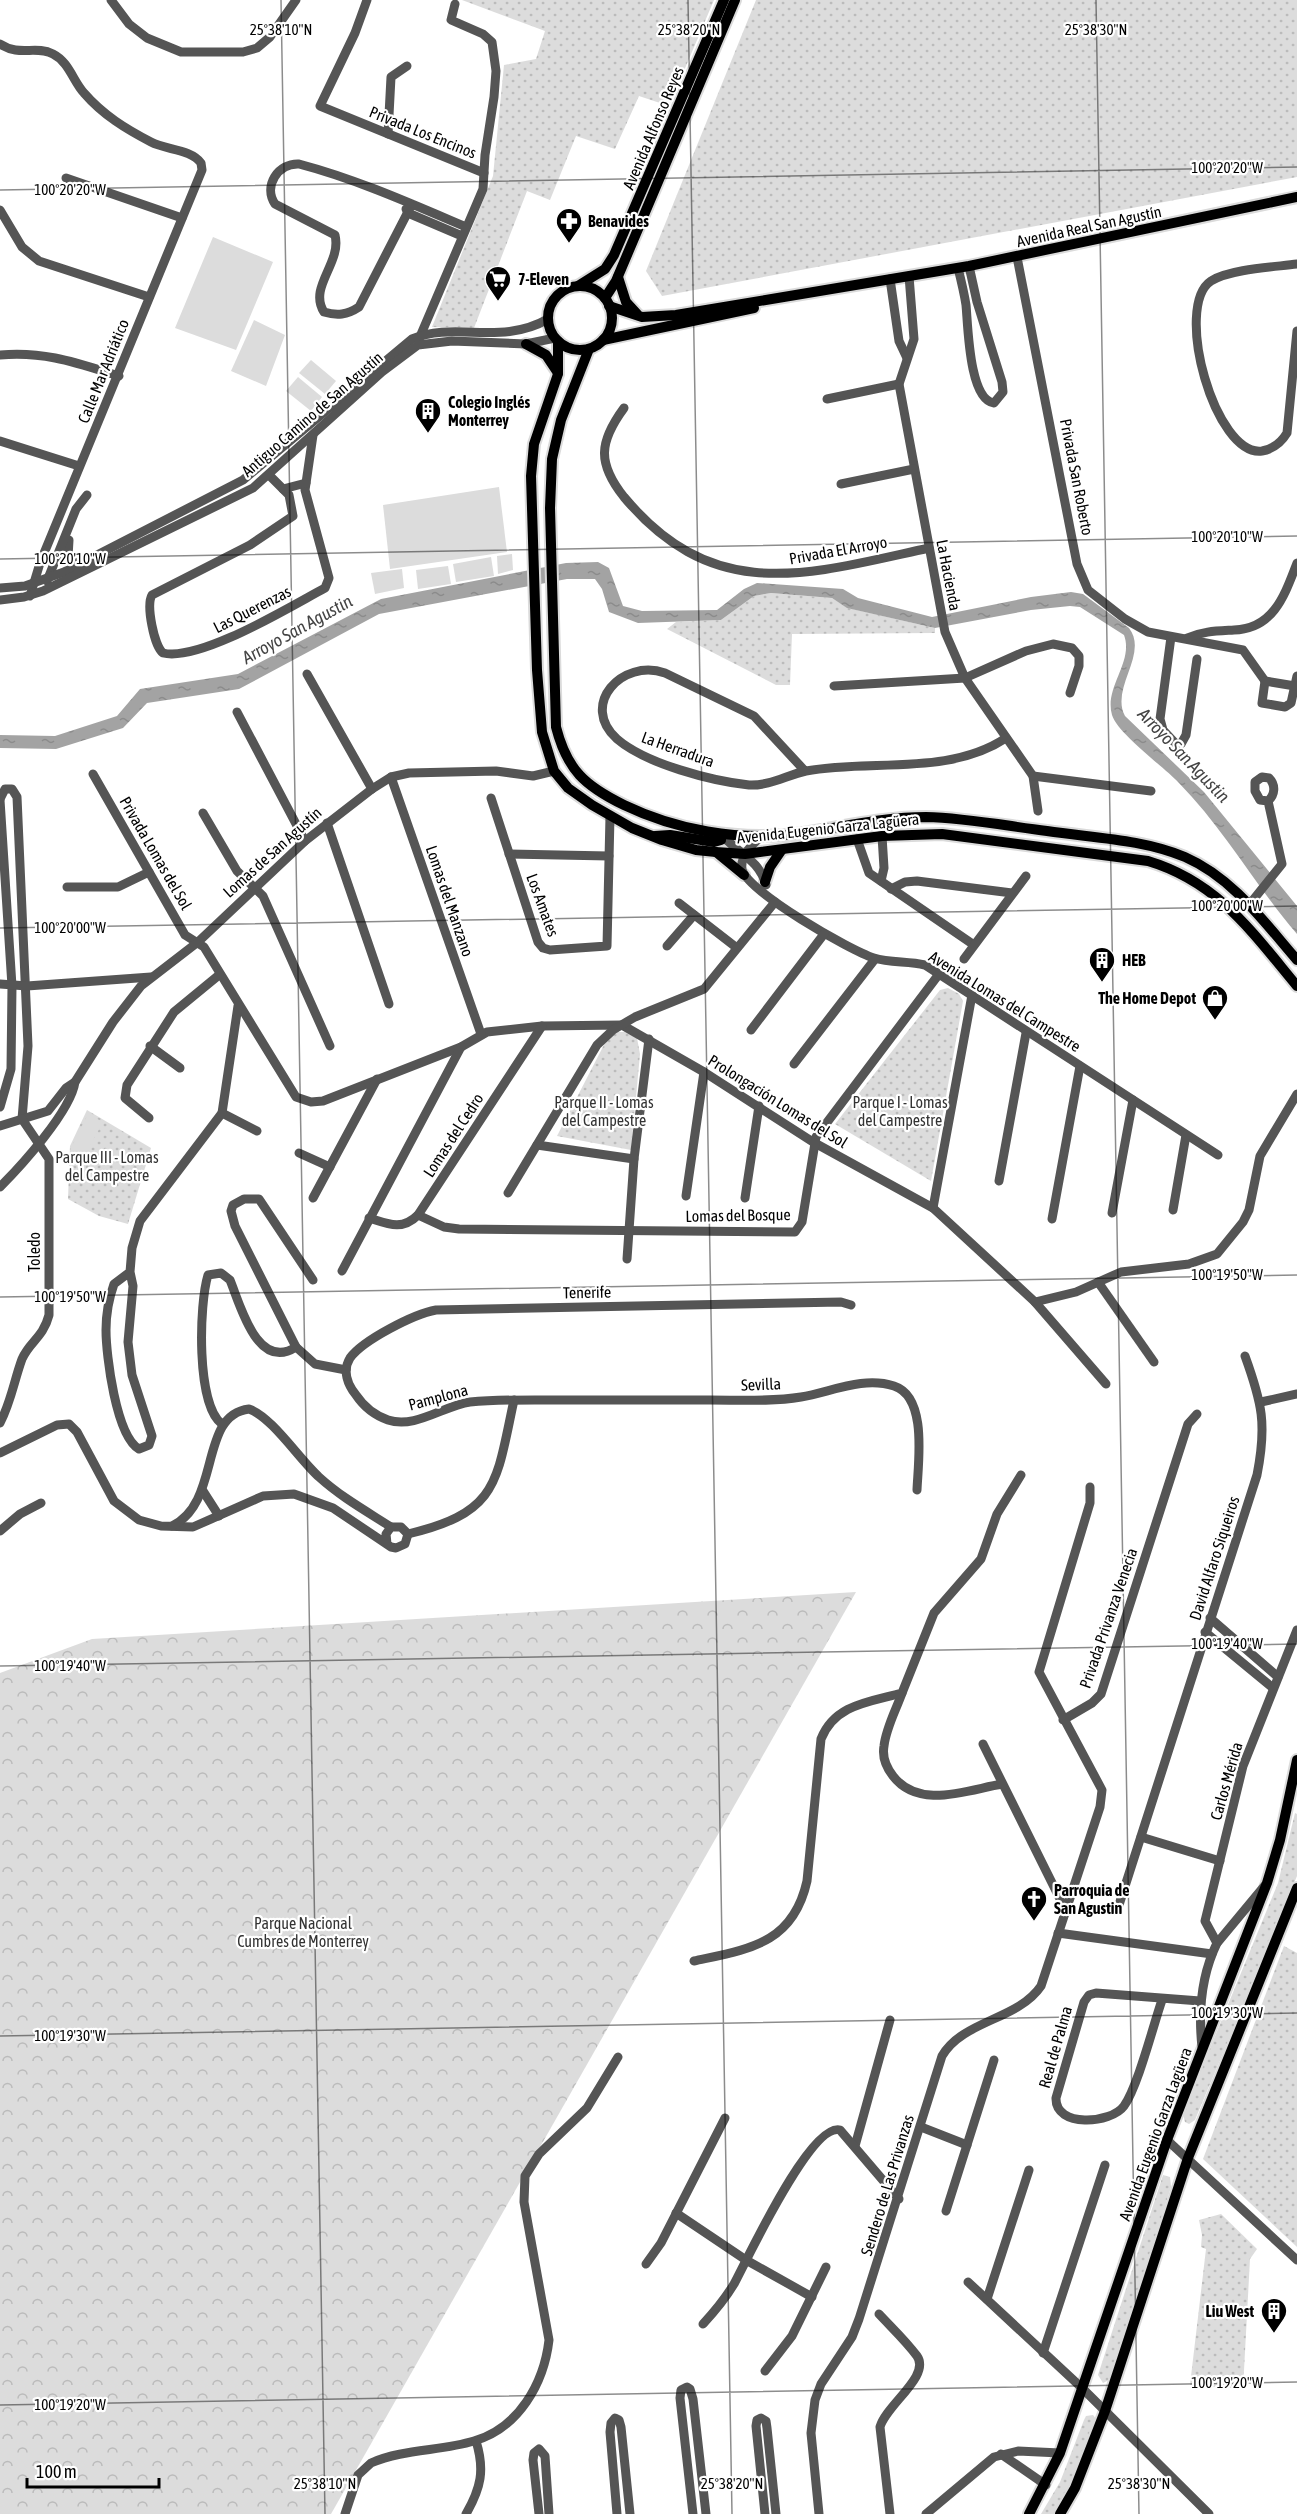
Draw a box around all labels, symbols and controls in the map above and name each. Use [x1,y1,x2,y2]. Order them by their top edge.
text: 25°38'10"N [250,21,312,38]
text: 25°38'20"N [658,21,720,38]
text: 25°38'30"N [1065,21,1127,38]
street label: Avenida Alfonso Reyes [619,64,688,193]
street label: Privada Los Encinos [367,102,480,162]
text: 100°20'20"W [1191,159,1263,176]
text: 100°20'20"W [34,181,106,198]
street label: Avenida Real San Agustín [1015,202,1163,251]
pharmacy icon: Benavides [554,206,584,244]
place label: Benavides [588,212,649,230]
supermarket icon: 7-Eleven [483,264,513,302]
place label: 7-Eleven [518,270,569,288]
street label: Calle Mar Adriático [74,316,132,426]
street label: Antiguo Camino de San Agustín [238,348,387,481]
place label: Colegio Inglés Monterrey [448,393,530,429]
building icon: Colegio Inglés Monterrey [413,396,443,434]
street label: Privada San Roberto [1057,417,1097,537]
text: 100°20'10"W [1191,528,1263,545]
street label: Privada El Arroyo [788,533,889,568]
street label: La Hacienda [933,538,965,612]
text: 100°20'10"W [34,550,106,567]
street label: Las Querenzas [210,582,294,636]
water label: Arroyo San Agustin [237,590,356,668]
water label: Arroyo San Agustin [1133,703,1234,807]
street label: La Herradura [639,728,717,770]
street label: Privada Lomas del Sol [116,793,196,913]
street label: Lomas de San Agustín [219,803,325,902]
street label: Avenida Eugenio Garza Lagüera [736,809,920,848]
street label: Lomas del Manzano [423,843,477,959]
street label: Los Amates [523,871,563,939]
text: 100°20'00"W [1191,897,1263,914]
text: 100°20'00"W [34,919,106,936]
building icon: HEB [1087,945,1117,983]
street label: Avenida Lomas del Campestre [925,947,1084,1056]
place label: HEB [1122,951,1146,969]
shop icon: The Home Depot [1200,983,1230,1021]
place label: The Home Depot [1098,989,1196,1007]
street label: Prolongación Lomas del Sol [705,1051,852,1152]
street label: Lomas del Cedro [419,1090,487,1180]
park label: Parque II - Lomas del Campestre [554,1093,654,1130]
park label: Parque I - Lomas del Campestre [852,1093,948,1130]
park label: Parque III - Lomas del Campestre [55,1148,159,1185]
street label: Lomas del Bosque [685,1205,791,1226]
street label: Toledo [25,1232,43,1272]
text: 100°19'50"W [1191,1266,1263,1283]
street label: Tenerife [563,1283,611,1301]
text: 100°19'50"W [34,1288,106,1305]
street label: Sevilla [741,1374,781,1394]
street label: Pamplona [406,1380,470,1415]
street label: David Alfaro Siqueiros [1185,1493,1244,1623]
street label: Privada Privanza Venecia [1076,1545,1140,1691]
text: 100°19'40"W [1191,1635,1263,1652]
text: 100°19'40"W [34,1657,106,1674]
street label: Carlos Mérida [1206,1740,1246,1822]
place label: Parroquia de San Agustin [1054,1881,1129,1917]
church icon: Parroquia de San Agustin [1019,1884,1049,1922]
park label: Parque Nacional Cumbres de Monterrey [237,1914,369,1951]
street label: Real de Palma [1035,2004,1075,2090]
text: 100°19'30"W [1191,2004,1263,2021]
text: 100°19'30"W [34,2027,106,2044]
street label: Avenida Eugenio Garza Lagüera [1115,2045,1196,2223]
street label: Sendero de Las Privanzas [857,2112,917,2258]
building icon: Liu West [1259,2296,1289,2334]
place label: Liu West [1206,2302,1254,2320]
text: 100°19'20"W [1191,2374,1263,2391]
text: 100°19'20"W [34,2396,106,2413]
scale bar [27,2451,159,2489]
text: 100 m [36,2461,77,2482]
text: 25°38'10"N [294,2475,356,2492]
text: 25°38'20"N [701,2475,763,2492]
text: 25°38'30"N [1108,2475,1170,2492]

